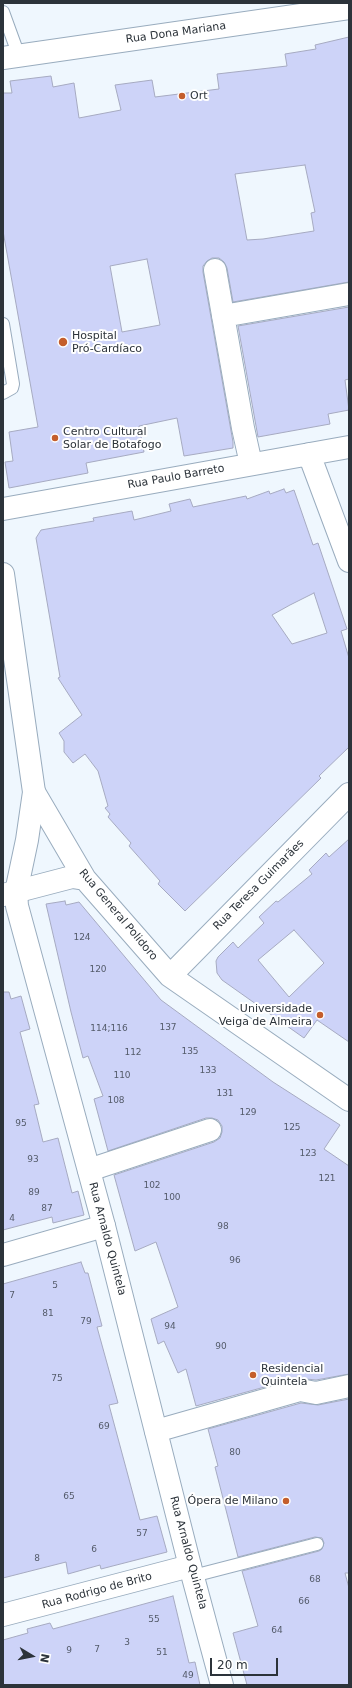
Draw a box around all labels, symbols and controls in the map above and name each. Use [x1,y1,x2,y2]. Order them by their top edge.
street label: Rua Dona Mariana [125,19,227,47]
place label: Ort [190,89,207,103]
marker: Ort [177,91,187,101]
place label: Hospital Pró-Cardíaco [72,329,142,355]
marker: Hospital Pró-Cardíaco [57,336,69,348]
place label: Centro Cultural Solar de Botafogo [63,425,161,451]
marker: Centro Cultural Solar de Botafogo [50,433,60,443]
street label: Rua Paulo Barreto [127,462,225,492]
street label: Rua Teresa Guimarães [211,837,307,933]
street label: Rua General Polidoro [76,867,160,963]
house number: 124 [73,933,91,943]
house number: 120 [89,965,107,975]
place label: Universidade Veiga de Almeira [219,1002,312,1028]
marker: Universidade Veiga de Almeira [315,1010,325,1020]
house number: 137 [159,1023,177,1033]
house number: 114;116 [90,1024,128,1034]
house number: 135 [181,1047,199,1057]
house number: 112 [124,1048,142,1058]
house number: 133 [199,1066,217,1076]
house number: 110 [113,1071,131,1081]
house number: 131 [216,1089,234,1099]
house number: 108 [107,1096,125,1106]
house number: 129 [239,1108,257,1118]
house number: 95 [15,1119,27,1129]
house number: 125 [283,1123,301,1133]
house number: 123 [299,1149,317,1159]
house number: 93 [27,1155,39,1165]
house number: 121 [318,1174,336,1184]
street label: Rua Arnaldo Quintela [86,1181,128,1297]
house number: 102 [143,1181,161,1191]
house number: 89 [28,1188,40,1198]
house number: 100 [163,1193,181,1203]
house number: 87 [41,1204,53,1214]
house number: 4 [9,1214,15,1224]
house number: 98 [217,1222,229,1232]
house number: 96 [229,1256,241,1266]
house number: 5 [52,1281,58,1291]
house number: 7 [9,1291,15,1301]
house number: 81 [42,1309,54,1319]
house number: 79 [80,1317,92,1327]
house number: 94 [164,1322,176,1332]
house number: 90 [215,1342,227,1352]
place label: Residencial Quintela [261,1362,323,1388]
marker: Residencial Quintela [248,1370,258,1380]
house number: 75 [51,1374,63,1384]
house number: 69 [98,1422,110,1432]
house number: 80 [229,1448,241,1458]
house number: 65 [63,1492,75,1502]
place label: Ópera de Milano [188,1494,278,1508]
street label: Rua Arnaldo Quintela [167,1495,209,1611]
marker: Ópera de Milano [281,1496,291,1506]
house number: 57 [136,1529,148,1539]
house number: 6 [91,1545,97,1555]
house number: 8 [34,1554,40,1564]
street label: Rua Rodrigo de Brito [41,1570,153,1612]
house number: 68 [309,1575,321,1585]
house number: 66 [298,1597,310,1607]
house number: 55 [148,1615,160,1625]
house number: 64 [271,1626,283,1636]
north arrow [12,1636,52,1676]
house number: 3 [124,1638,130,1648]
house number: 7 [94,1645,100,1655]
house number: 9 [66,1646,72,1656]
house number: 51 [156,1648,168,1658]
scale bar [212,1650,280,1676]
text: N [37,1653,52,1664]
text: 20 m [217,1658,248,1672]
house number: 49 [182,1671,194,1681]

